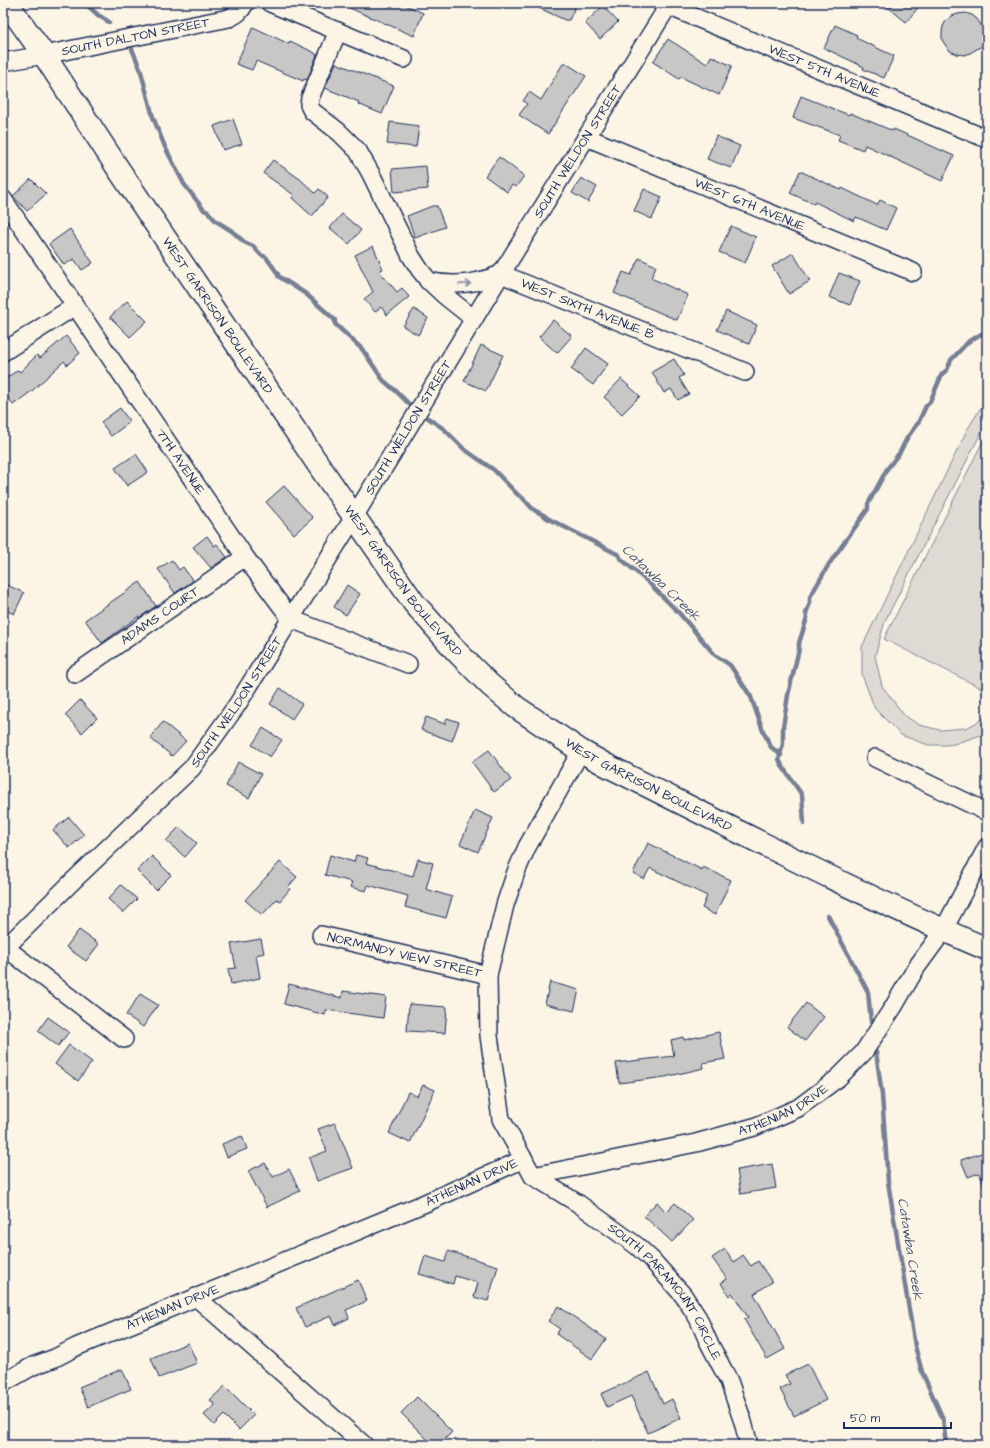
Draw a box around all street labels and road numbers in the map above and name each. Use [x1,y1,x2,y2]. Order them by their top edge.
street label: SOUTH DALTON STREET [60,13,212,60]
street label: WEST 5TH AVENUE [766,40,883,103]
street label: SOUTH WELDON STREET [529,80,627,221]
street label: WEST 6TH AVENUE [691,174,808,236]
street label: WEST GARRISON BOULEVARD [158,234,277,398]
street label: WEST SIXTH AVENUE B [518,274,657,344]
street label: SOUTH WELDON STREET [361,356,456,498]
street label: 7TH AVENUE [152,425,210,499]
street label: WEST GARRISON BOULEVARD [340,502,467,661]
street label: ADAMS COURT [117,582,204,649]
street label: SOUTH WELDON STREET [186,632,287,771]
street label: WEST GARRISON BOULEVARD [561,734,736,836]
street label: NORMANDY VIEW STREET [325,928,485,982]
street label: ATHENIAN DRIVE [736,1079,832,1140]
street label: ATHENIAN DRIVE [422,1154,521,1211]
street label: SOUTH PARAMOUNT CIRCLE [604,1219,726,1364]
street label: ATHENIAN DRIVE [123,1280,222,1334]

